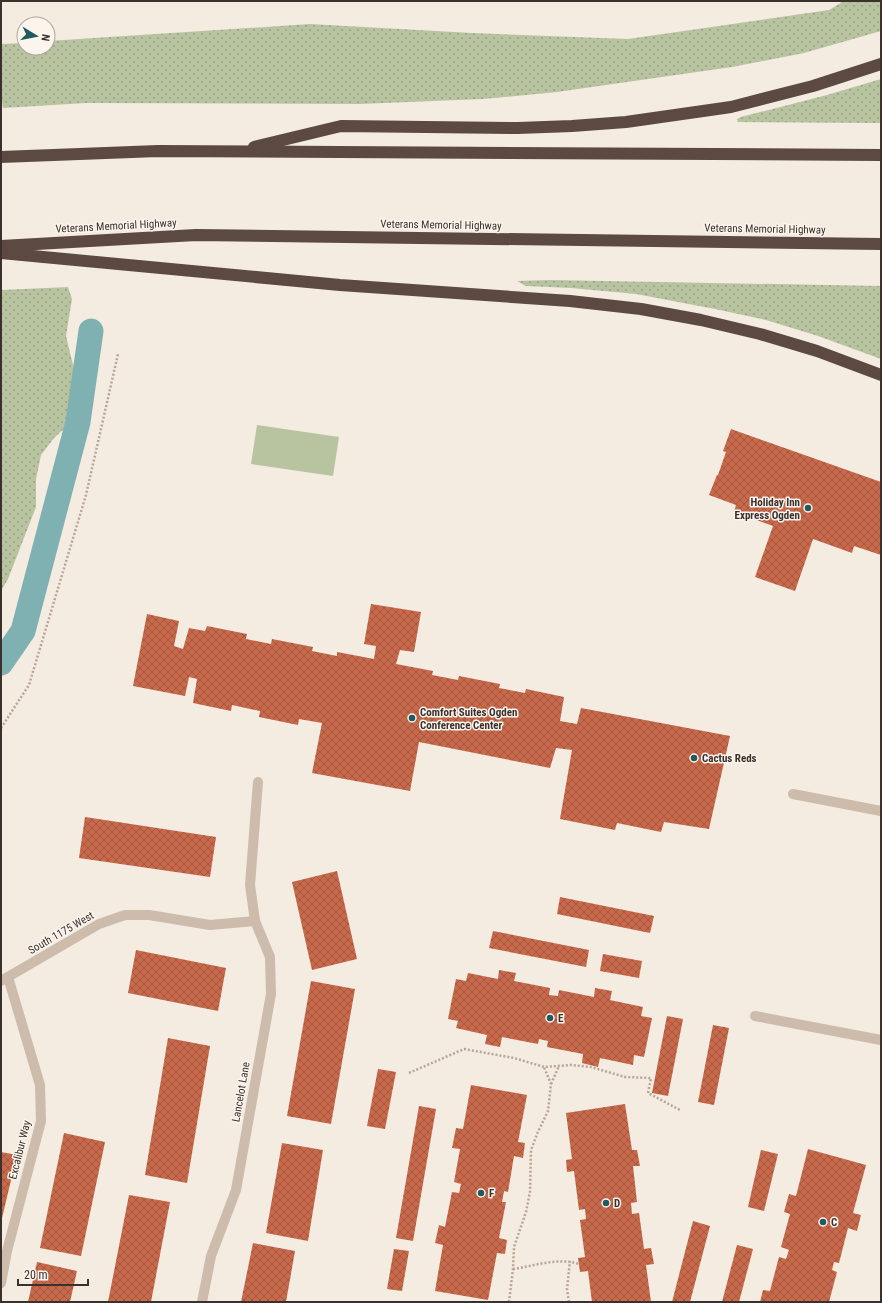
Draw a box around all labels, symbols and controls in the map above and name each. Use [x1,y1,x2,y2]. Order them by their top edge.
north arrow [16,16,56,56]
text: N [38,33,52,42]
street label: Veterans Memorial Highway [55,216,177,236]
street label: Veterans Memorial Highway [380,217,502,233]
street label: Veterans Memorial Highway [704,221,826,237]
place label: Holiday Inn Express Ogden [735,496,800,522]
marker: Holiday Inn Express Ogden [803,503,813,513]
place label: Comfort Suites Ogden Conference Center [420,706,517,732]
marker: Comfort Suites Ogden Conference Center [407,713,417,723]
place label: Cactus Reds [702,752,757,765]
marker: Cactus Reds [689,753,699,763]
street label: South 1175 West [26,909,96,957]
place label: E [558,1012,564,1025]
marker: E [545,1013,555,1023]
street label: Lancelot Lane [229,1061,253,1123]
street label: Excalibur Way [6,1119,34,1181]
place label: F [489,1187,494,1200]
marker: F [476,1188,486,1198]
place label: D [614,1197,620,1210]
marker: D [601,1198,611,1208]
place label: C [831,1216,837,1229]
marker: C [818,1217,828,1227]
scale bar [18,1261,88,1287]
text: 20 m [24,1268,48,1282]

